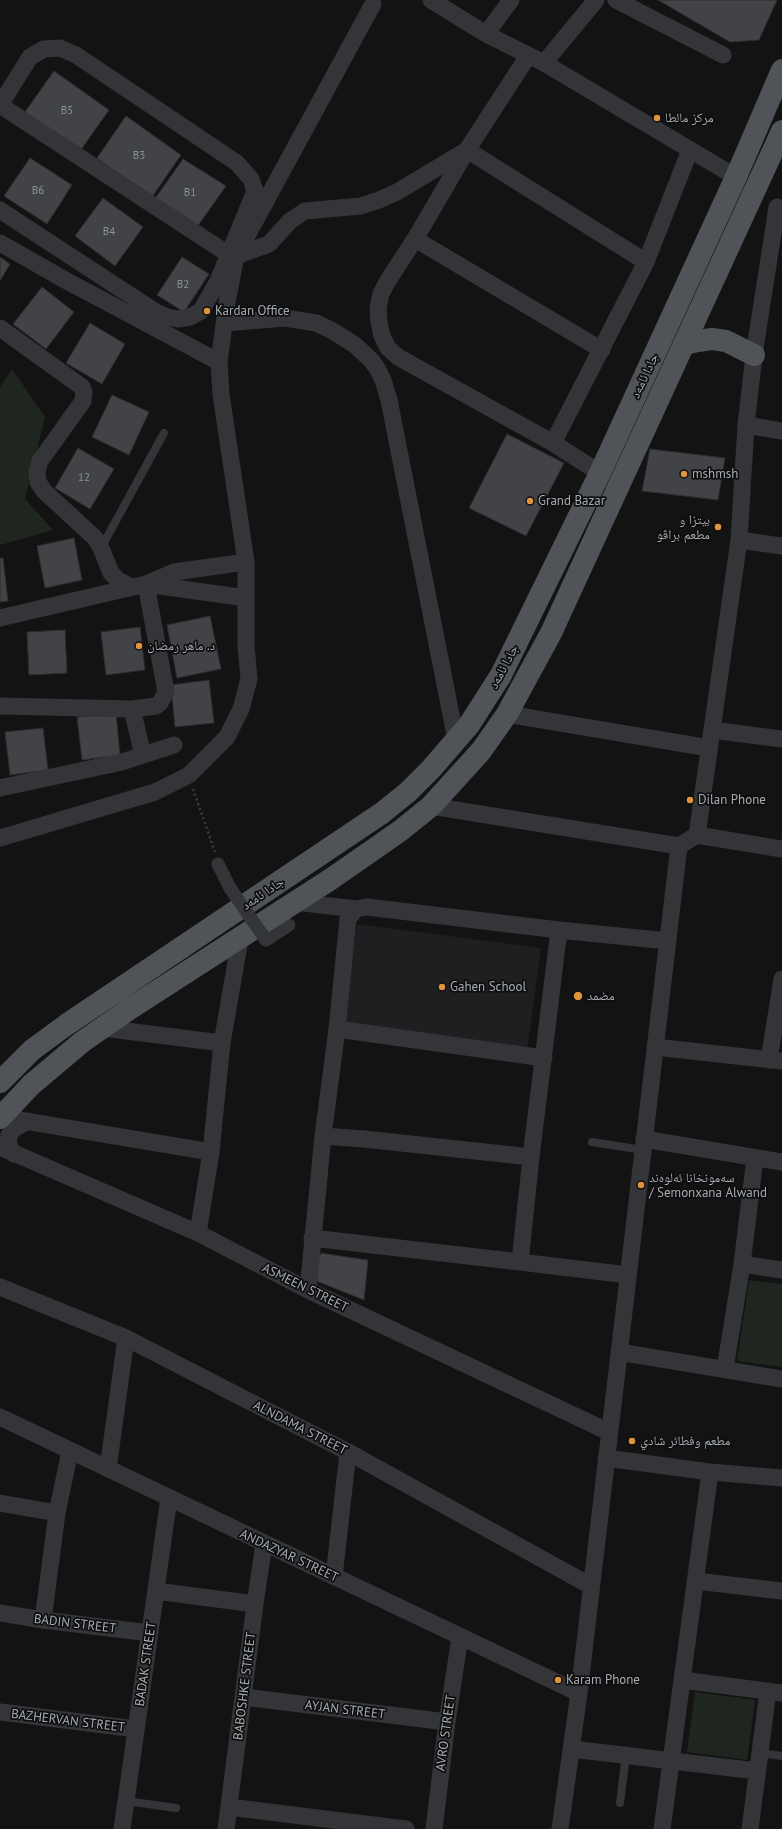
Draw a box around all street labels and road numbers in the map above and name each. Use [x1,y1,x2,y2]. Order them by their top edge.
street label: جادا ئامەد [628,351,662,401]
street label: جادا ئامەد [486,642,522,692]
street label: جادا ئامەد [239,874,287,914]
street label: ASMEEN STREET [259,1260,351,1316]
street label: ALNDAMA STREET [250,1398,350,1458]
street label: ANDAZYAR STREET [237,1526,341,1586]
street label: BADIN STREET [33,1611,117,1637]
street label: BADAK STREET [132,1621,160,1707]
street label: BABOSHKE STREET [231,1631,259,1741]
street label: AVRO STREET [433,1694,459,1772]
street label: AYJAN STREET [304,1697,386,1723]
street label: BAZHERVAN STREET [10,1706,126,1736]

